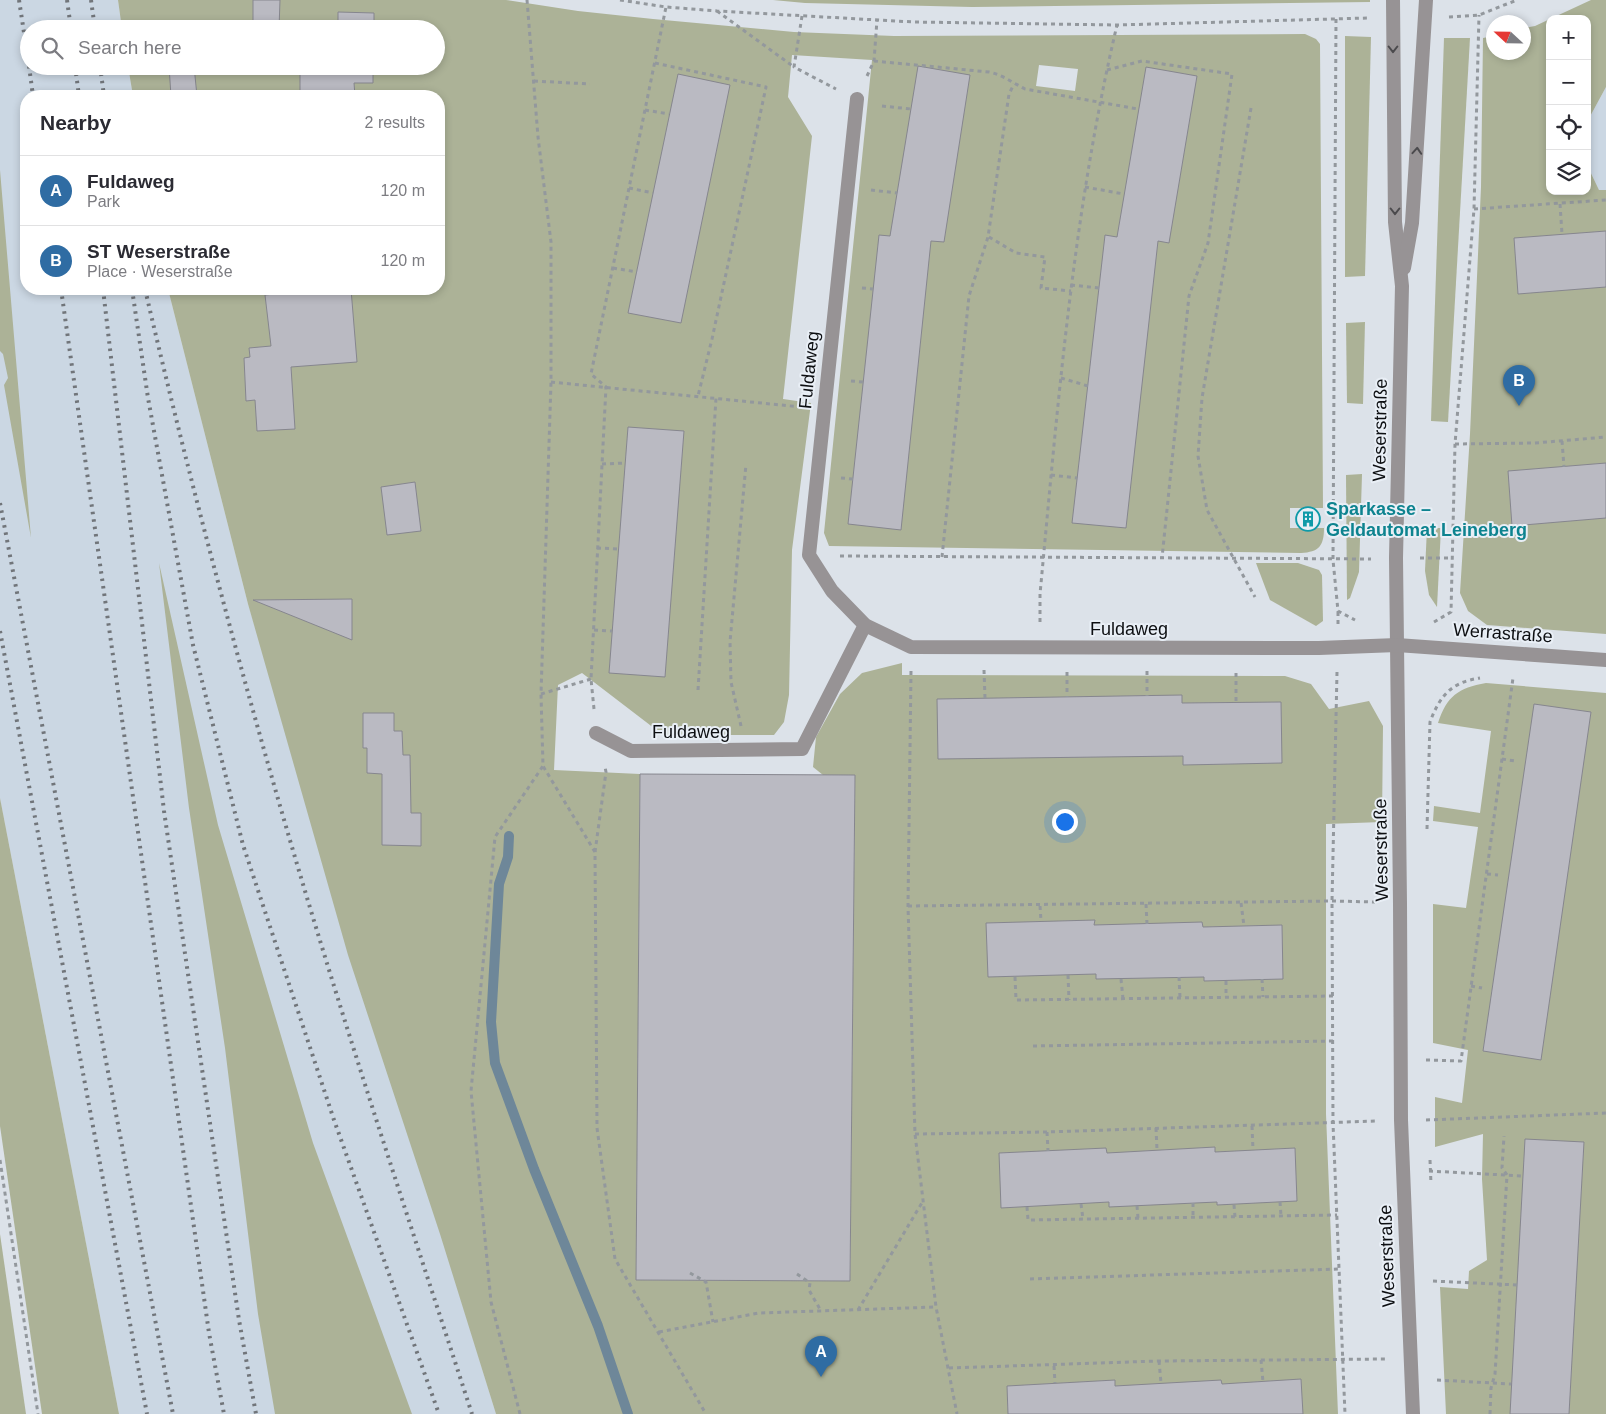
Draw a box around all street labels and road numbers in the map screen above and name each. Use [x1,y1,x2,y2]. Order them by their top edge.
street label: Fuldaweg [795,330,823,410]
street label: Weserstraße [1369,378,1391,482]
street label: Fuldaweg [1090,619,1168,639]
street label: Werrastraße [1453,620,1553,646]
street label: Fuldaweg [652,722,730,742]
street label: Weserstraße [1370,798,1392,902]
street label: Weserstraße [1375,1204,1399,1308]

